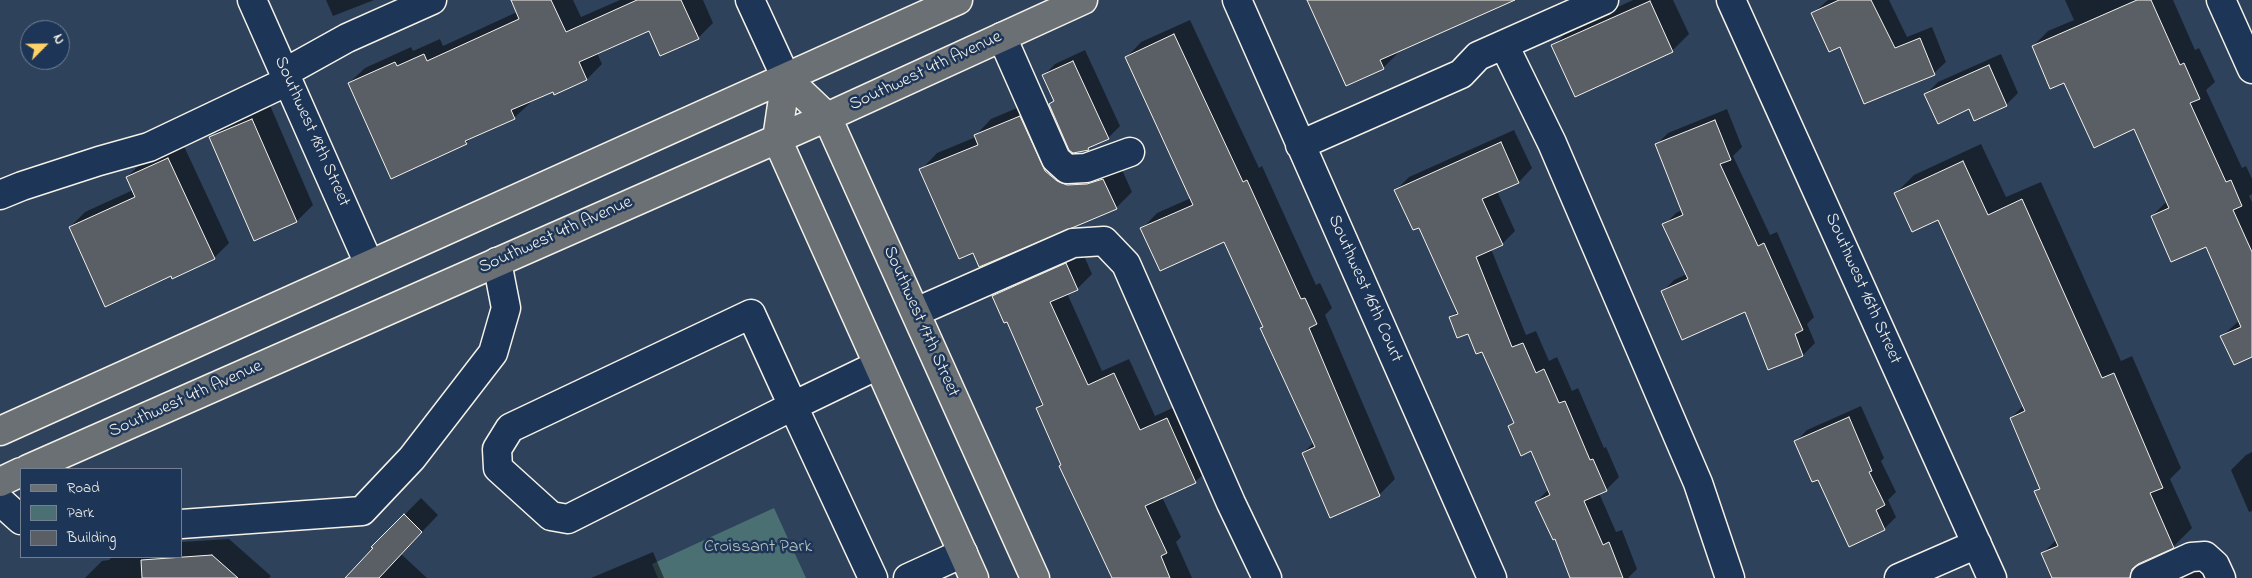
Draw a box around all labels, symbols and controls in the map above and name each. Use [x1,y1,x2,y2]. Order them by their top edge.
north arrow [20,20,70,70]
street label: Southwest 4th Avenue [846,27,1006,117]
text: N [47,31,70,48]
street label: Southwest 18th Street [268,53,354,211]
street label: Southwest 4th Avenue [476,192,636,280]
street label: Southwest 16th Street [1819,210,1905,368]
street label: Southwest 16th Court [1322,212,1406,366]
street label: Southwest 17th Street [877,243,963,401]
street label: Southwest 4th Avenue [106,356,266,444]
legend [20,468,182,558]
text: Road [67,477,100,499]
text: Park [67,502,94,524]
text: Building [67,527,116,549]
park label: Croissant Park [704,537,812,559]

